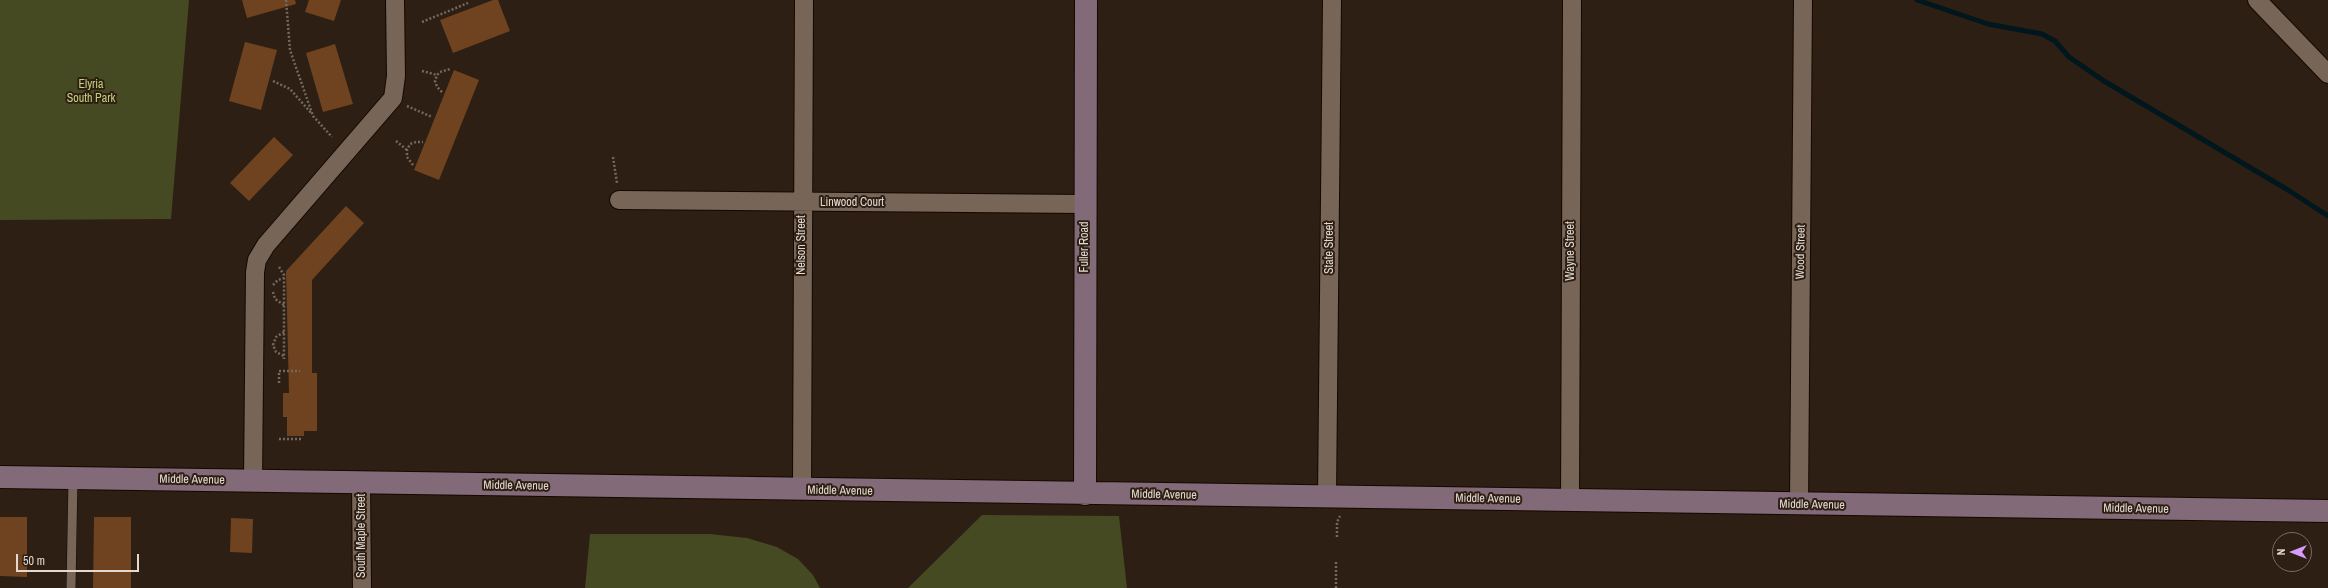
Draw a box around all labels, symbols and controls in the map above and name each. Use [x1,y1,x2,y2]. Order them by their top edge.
park label: Elyria South Park [67,78,115,106]
street label: Linwood Court [820,196,884,210]
street label: Nelson Street [795,215,809,275]
street label: Wayne Street [1564,221,1578,281]
street label: Fuller Road [1078,222,1092,272]
street label: State Street [1323,222,1337,274]
street label: Wood Street [1793,225,1809,279]
street label: Middle Avenue [159,472,225,488]
street label: Middle Avenue [483,478,549,494]
street label: Middle Avenue [807,483,873,499]
street label: Middle Avenue [1131,487,1197,503]
street label: Middle Avenue [1455,491,1521,507]
street label: South Maple Street [355,494,369,578]
street label: Middle Avenue [1779,497,1845,513]
street label: Middle Avenue [2103,501,2169,517]
north arrow [2272,532,2312,572]
scale bar [18,546,141,572]
text: N [2274,549,2288,555]
text: 50 m [23,553,45,569]

